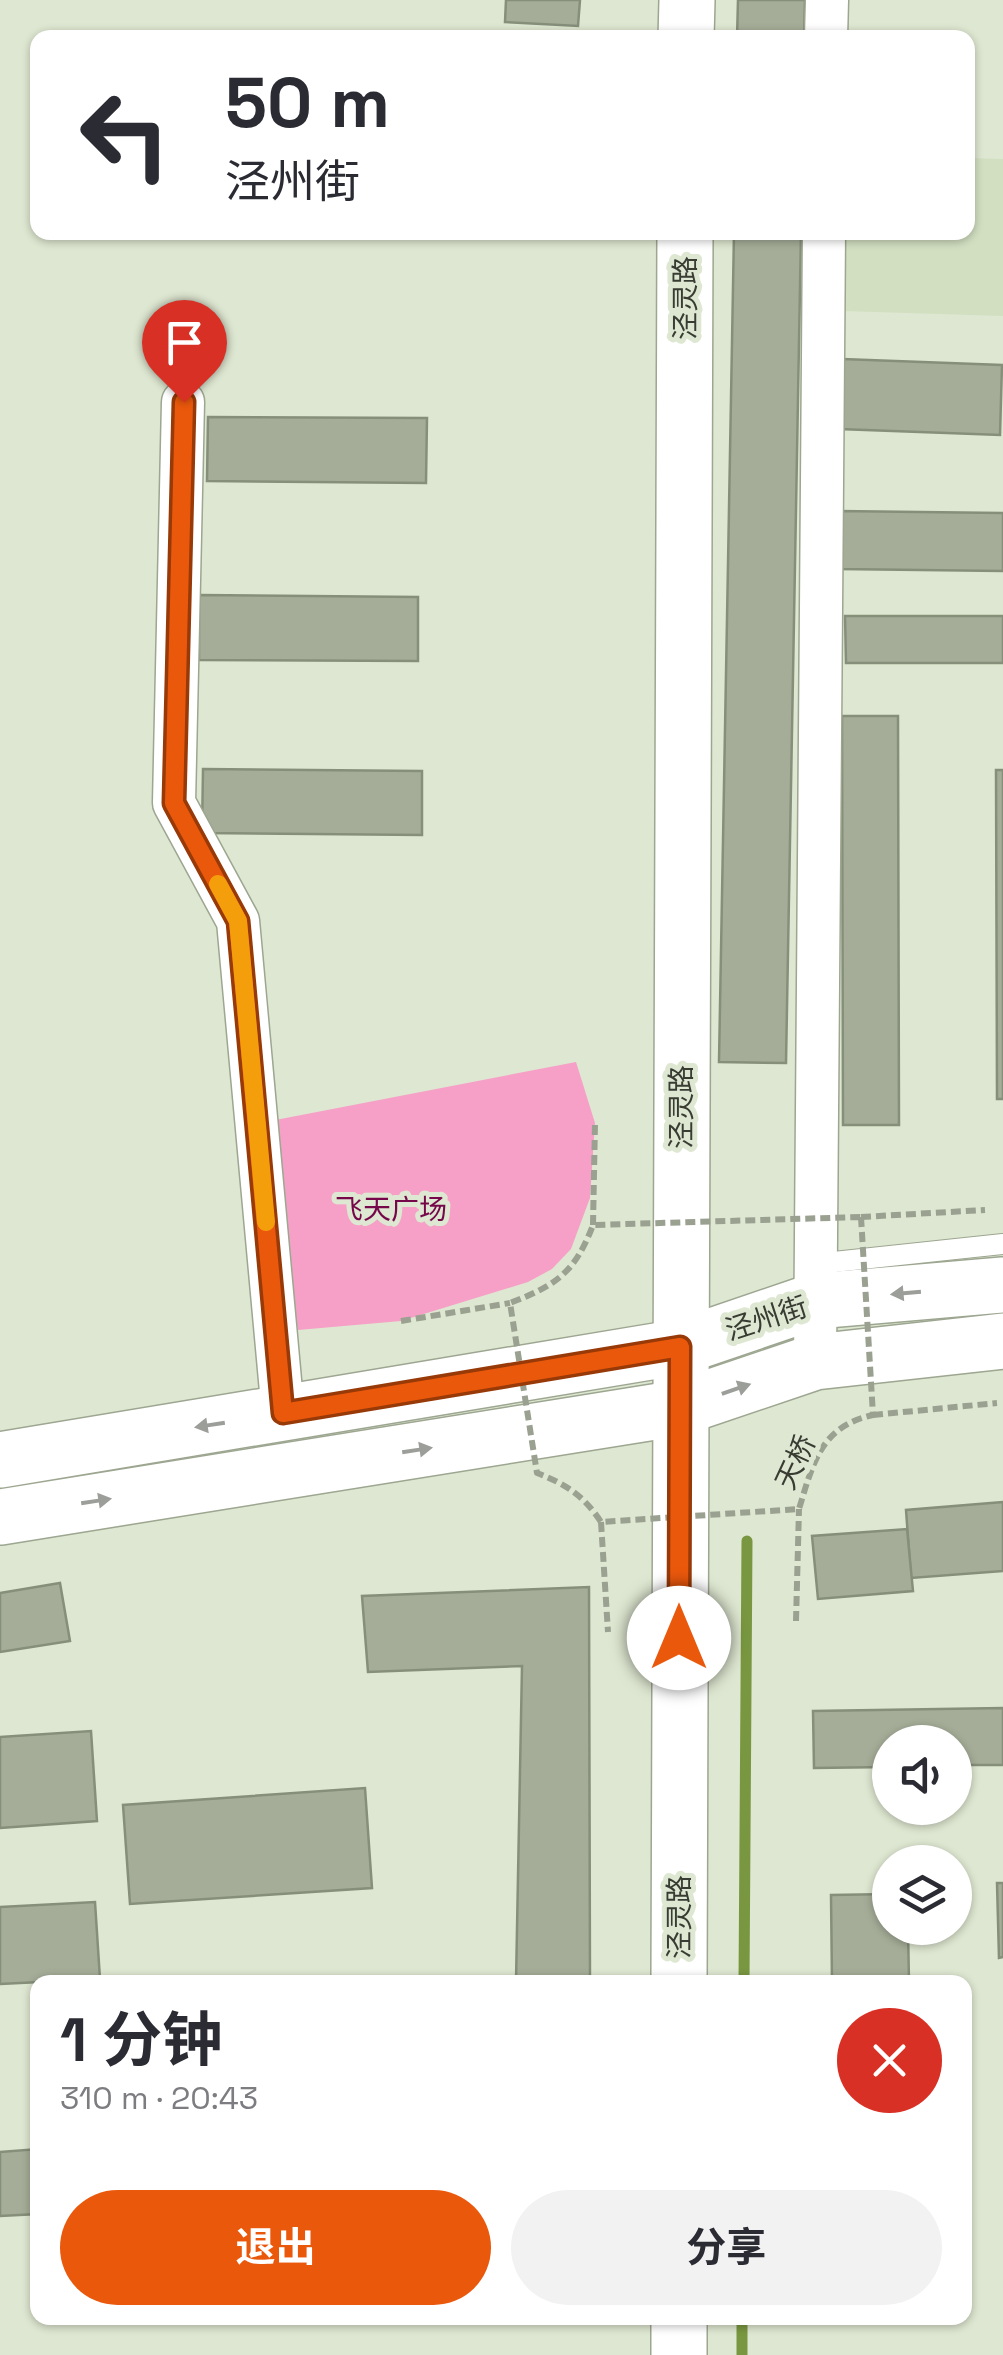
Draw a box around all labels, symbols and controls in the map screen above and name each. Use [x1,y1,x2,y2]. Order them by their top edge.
text: 50 m [225,58,390,147]
icon: left [60,70,190,200]
text: 泾州街 [225,153,360,210]
street label: 泾灵路 [667,256,703,340]
pin [142,300,227,403]
icon: arrive [157,315,212,370]
street label: 泾灵路 [663,1065,699,1149]
park label: 飞天广场 [335,1191,447,1227]
one-way arrow [889,1286,921,1302]
street label: 泾州街 [720,1288,812,1348]
one-way arrow [721,1381,751,1396]
one-way arrow [194,1418,225,1433]
street label: 天桥 [767,1429,823,1495]
one-way arrow [402,1442,433,1457]
one-way arrow [81,1493,113,1509]
position arrow [627,1586,731,1690]
map controls [872,1725,972,1945]
button: sound [872,1725,972,1825]
button: layers [872,1845,972,1945]
street label: 泾灵路 [661,1875,697,1959]
text: 1 分钟 [60,2002,222,2079]
button: close [837,2008,942,2113]
text: 310 m · 20:43 [60,2078,258,2118]
button: 退出 [60,2190,491,2305]
button: 分享 [511,2190,942,2305]

